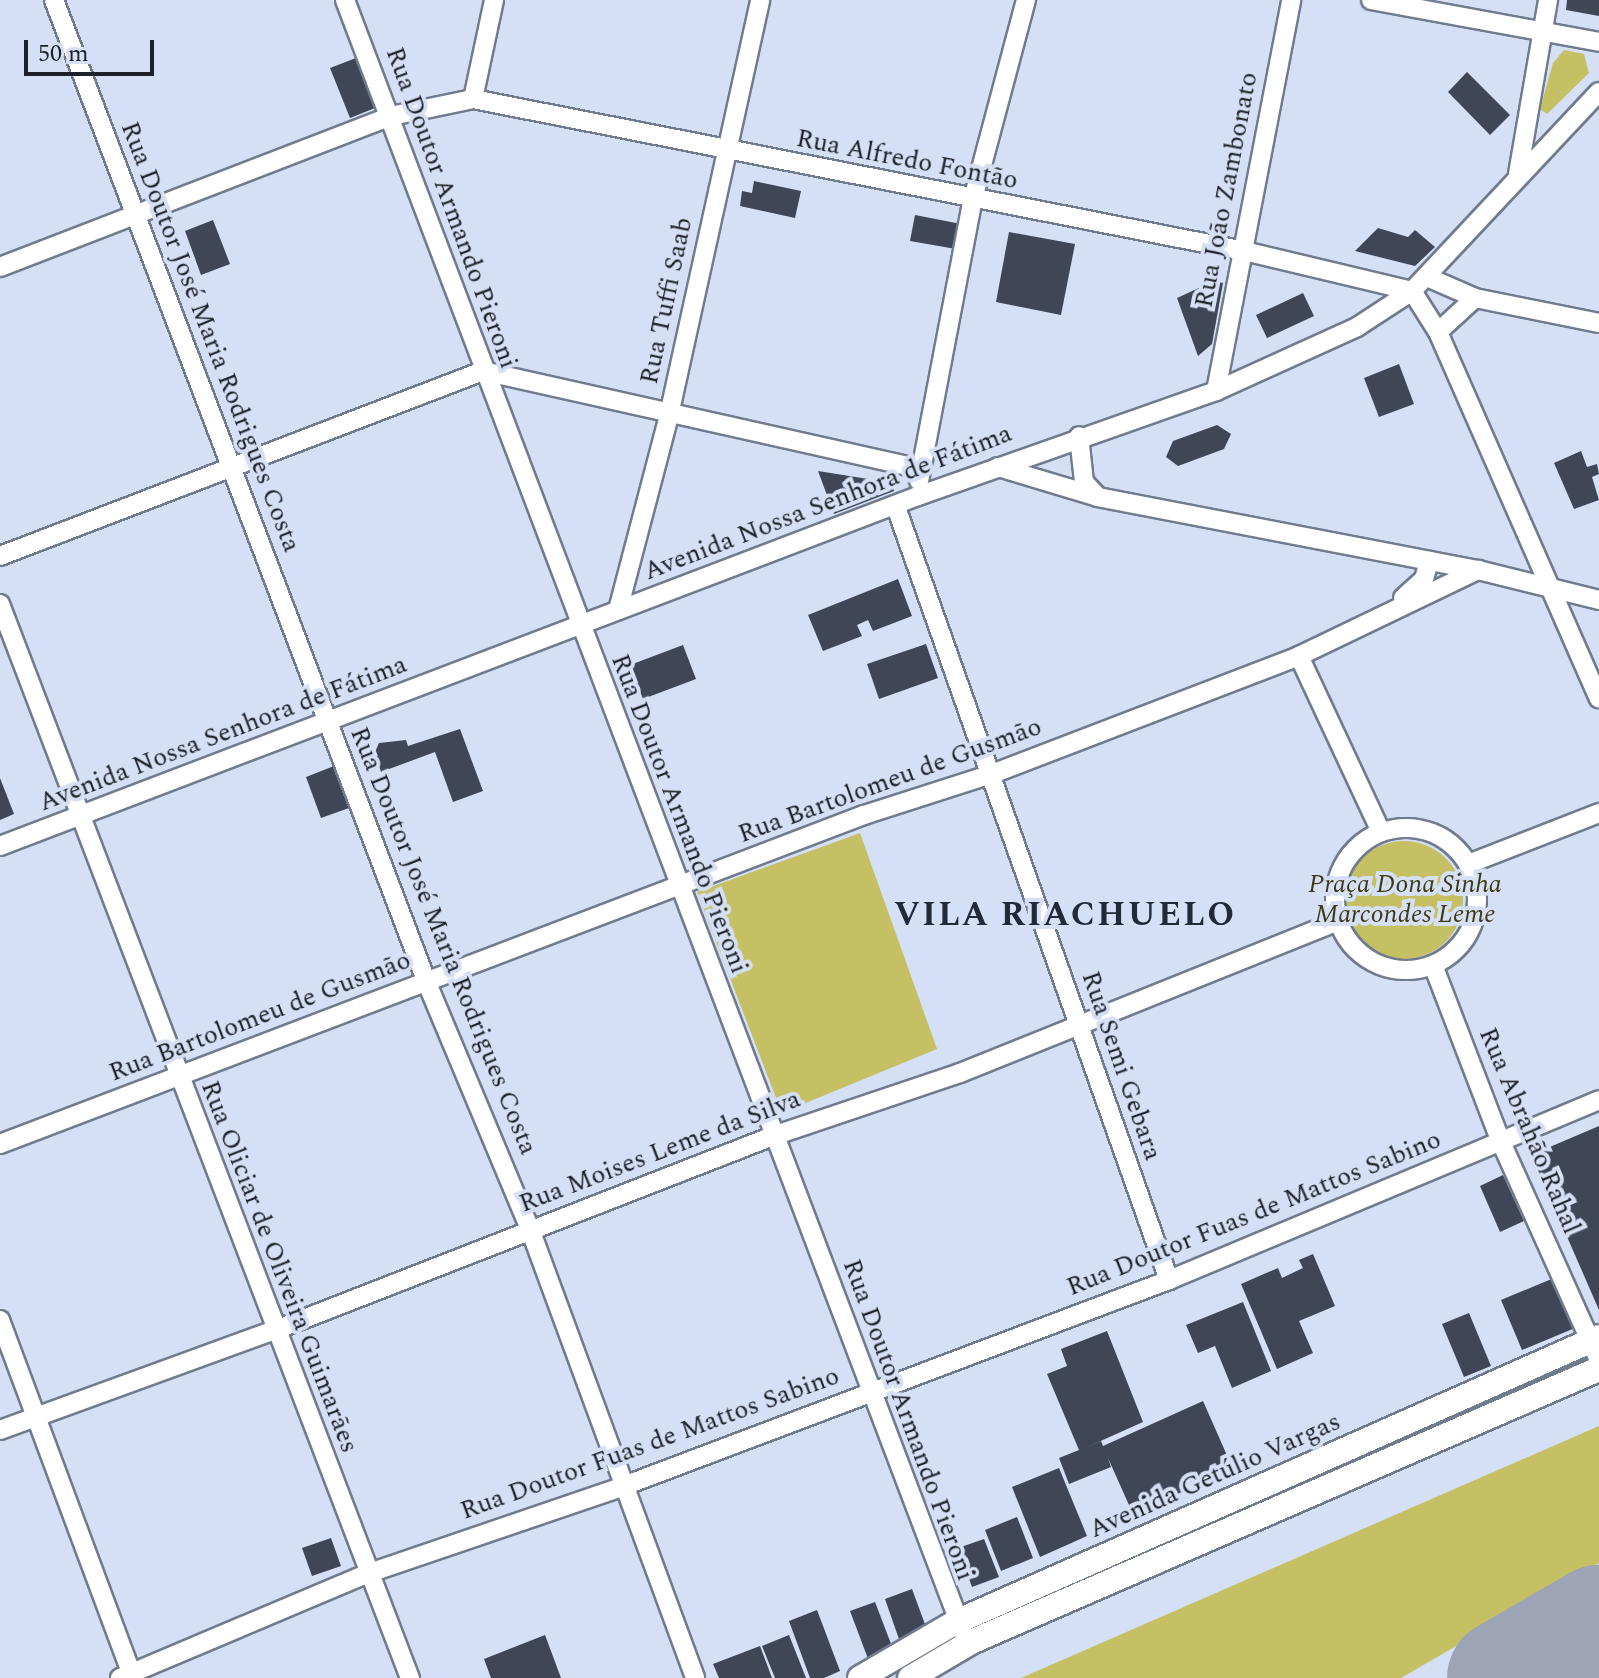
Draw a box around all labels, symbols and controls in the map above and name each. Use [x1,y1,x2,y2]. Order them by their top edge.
scale bar [28,24,158,74]
text: 50 m [38,36,89,72]
street label: Rua Doutor Armando Pieroni [378,43,524,373]
street label: Rua João Zambonato [1189,70,1265,310]
street label: Rua Doutor José Maria Rodrigues Costa [113,117,307,557]
street label: Rua Alfredo Fontão [794,123,1020,197]
street label: Rua Tuffi Saab [634,215,700,387]
street label: Avenida Nossa Senhora de Fátima [640,418,1016,588]
street label: Avenida Nossa Senhora de Fátima [35,649,411,819]
street label: Rua Doutor Armando Pieroni [604,650,754,978]
street label: Rua Bartolomeu de Gusmão [734,712,1046,850]
street label: Rua Doutor José Maria Rodrigues Costa [343,723,543,1159]
park label: Praça Dona Sinha Marcondes Leme [1308,869,1502,930]
district label: VILA RIACHUELO [894,896,1236,936]
street label: Rua Bartolomeu de Gusmão [105,945,415,1089]
street label: Rua Semi Gebara [1074,967,1168,1165]
street label: Rua Abrahão Rahal [1471,1023,1587,1239]
street label: Rua Oliciar de Oliveira Guimarães [193,1077,365,1457]
street label: Rua Moises Leme da Silva [515,1084,805,1220]
street label: Rua Doutor Fuas de Mattos Sabino [1062,1124,1446,1304]
street label: Rua Doutor Armando Pieroni [835,1255,981,1585]
street label: Rua Doutor Fuas de Mattos Sabino [456,1361,844,1527]
street label: Avenida Getúlio Vargas [1084,1406,1346,1546]

